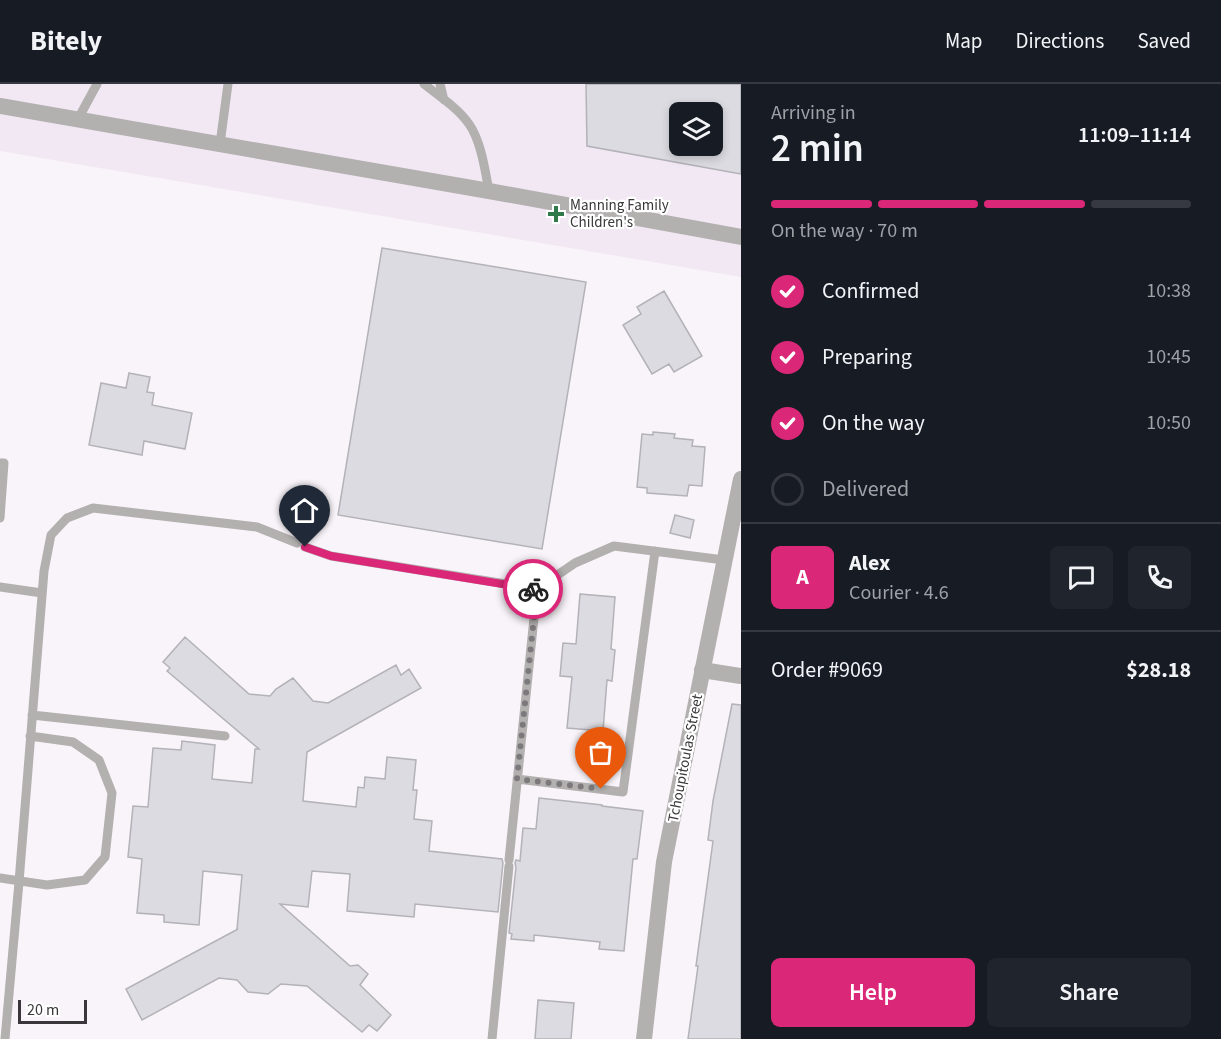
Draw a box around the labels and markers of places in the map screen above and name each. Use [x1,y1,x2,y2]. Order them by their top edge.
place label: Manning Family Children's [570,195,669,233]
marker: Manning Family Children's [547,205,565,223]
pin [279,485,330,547]
pin [575,727,626,789]

